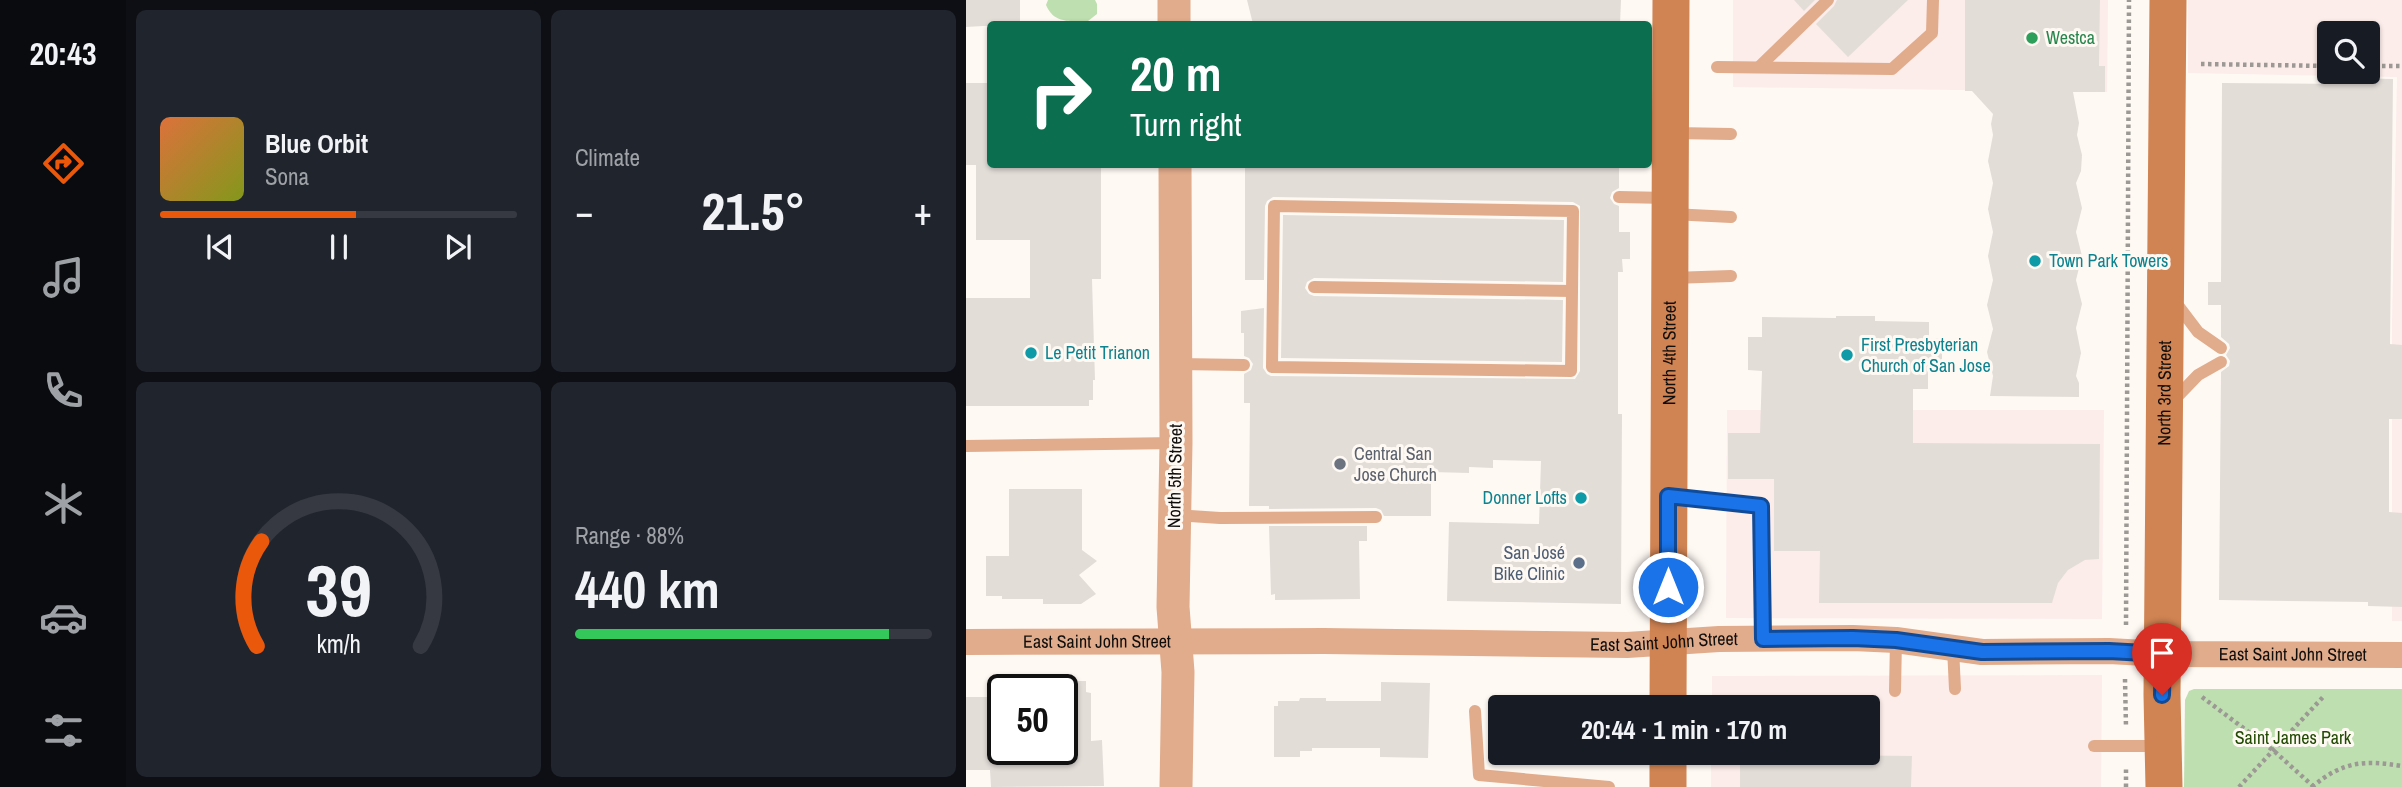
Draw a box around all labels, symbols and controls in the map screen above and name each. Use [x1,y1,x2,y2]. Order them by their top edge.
map controls [2317,21,2380,84]
button: search [2317,21,2380,84]
place label: Westca [2046,25,2095,50]
marker: Westca [2024,30,2040,46]
text: 20:43 [29,32,97,75]
text: 20 m [1130,40,1222,106]
icon: right [1015,49,1106,140]
text: Turn right [1130,103,1242,146]
text: Blue Orbit [265,126,368,161]
icon: directions [39,139,88,188]
text: Climate [575,142,640,173]
text: Sona [265,161,309,192]
text: 21.5° [702,176,805,246]
text: − [575,186,593,237]
text: + [914,186,932,237]
icon: previous [201,228,239,266]
icon: pause [320,228,358,266]
icon: next [439,228,477,266]
place label: Town Park Towers [2049,248,2169,273]
icon: music [39,253,88,302]
marker: Town Park Towers [2027,253,2043,269]
street label: North 4th Street [1656,301,1682,405]
place label: First Presbyterian Church of San Jose [1861,332,1991,378]
place label: Le Petit Trianon [1045,340,1150,365]
street label: North 3rd Street [2151,340,2177,446]
marker: Le Petit Trianon [1023,345,1039,361]
marker: First Presbyterian Church of San Jose [1839,347,1855,363]
icon: phone [39,366,88,415]
street label: North 5th Street [1161,424,1188,528]
place label: Central San Jose Church [1354,441,1437,487]
marker: Central San Jose Church [1332,456,1348,472]
icon: climate [39,479,88,528]
place label: Donner Lofts [1482,485,1567,510]
marker: Donner Lofts [1573,490,1589,506]
text: Range · 88% [575,520,684,551]
place label: San José Bike Clinic [1494,540,1565,586]
text: 39 [305,541,372,639]
position arrow [1631,550,1705,624]
text: 440 km [575,554,720,624]
marker: San José Bike Clinic [1571,555,1587,571]
icon: car [39,593,88,642]
pin [2132,623,2192,695]
text: km/h [316,626,361,660]
street label: East Saint John Street [1590,626,1738,657]
street label: East Saint John Street [1023,628,1171,654]
icon: arrive [2143,634,2181,672]
street label: East Saint John Street [2219,641,2367,667]
speed limit sign: 50 [987,674,1078,765]
icon: filters [39,706,88,755]
text: 20:44 · 1 min · 170 m [1581,712,1787,747]
park label: Saint James Park [2235,725,2352,750]

